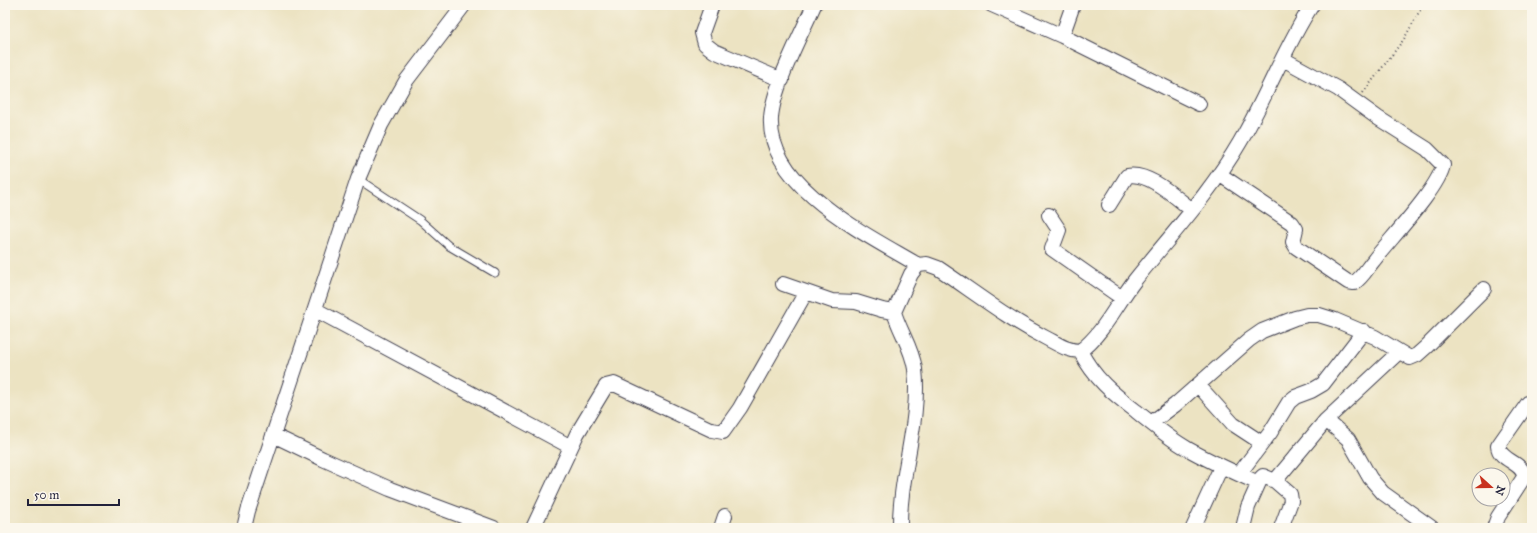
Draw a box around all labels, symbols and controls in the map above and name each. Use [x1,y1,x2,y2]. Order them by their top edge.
north arrow [1471,467,1511,507]
scale bar [28,481,119,507]
text: N [1492,484,1508,498]
text: 50 m [34,488,59,502]

